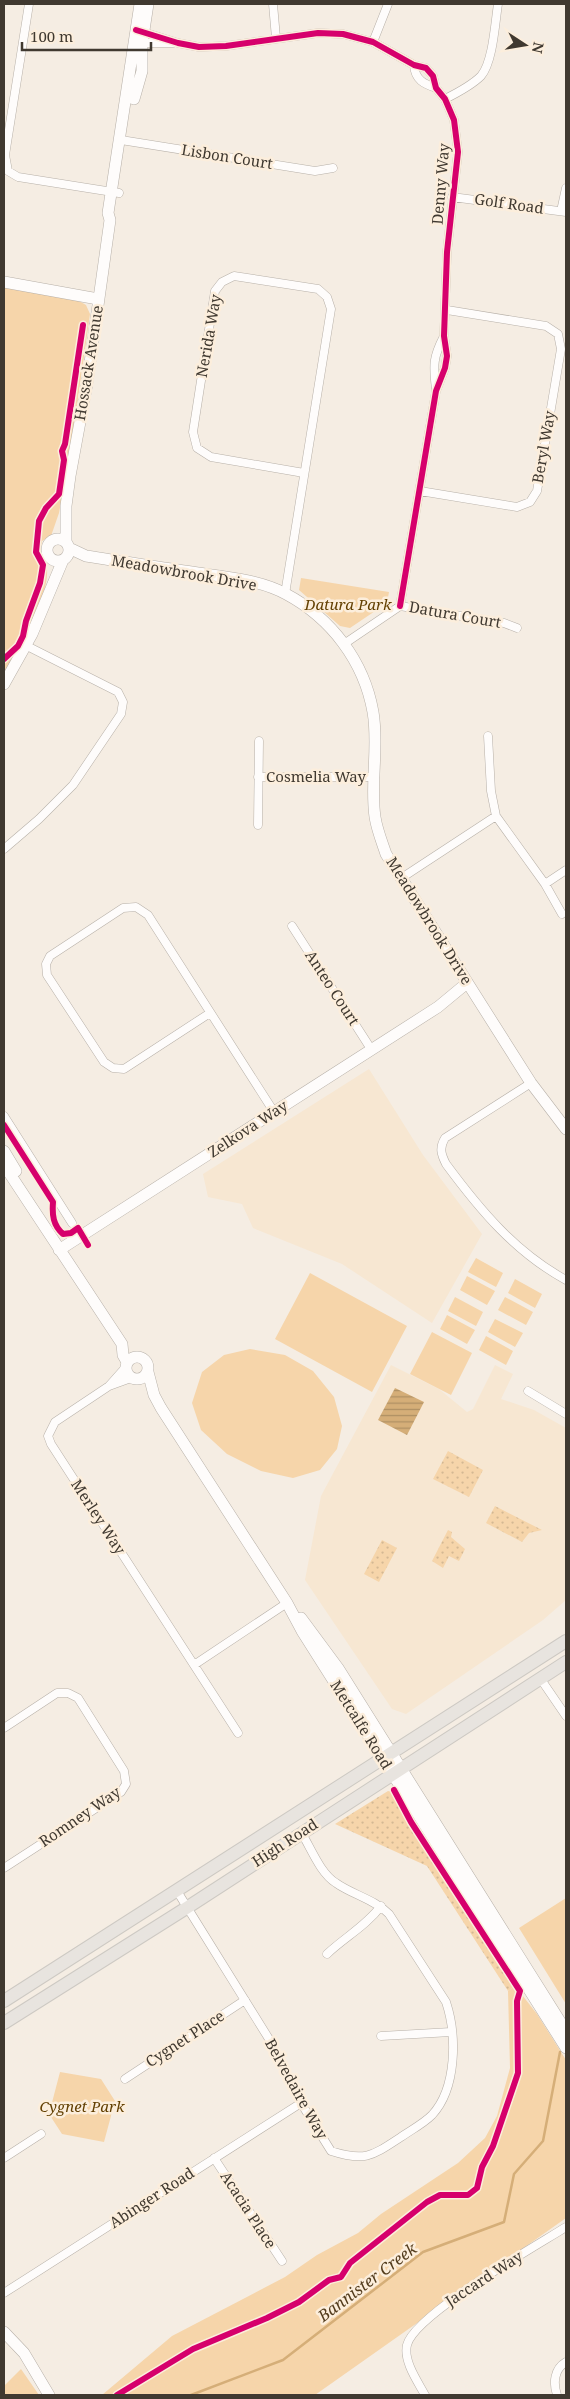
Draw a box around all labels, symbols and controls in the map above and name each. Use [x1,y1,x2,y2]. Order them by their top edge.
scale bar [22,20,151,52]
north arrow [500,20,550,70]
text: 100 m [30,26,73,46]
text: N [528,40,549,55]
street label: Lisbon Court [180,139,274,173]
street label: Denny Way [426,142,454,225]
street label: Golf Road [473,188,545,218]
street label: Nerida Way [191,292,225,379]
street label: Hossack Avenue [69,304,107,422]
street label: Beryl Way [527,409,559,485]
street label: Meadowbrook Drive [110,549,258,595]
park label: Datura Park [304,594,392,614]
street label: Datura Court [408,596,503,632]
street label: Cosmelia Way [266,766,366,786]
street label: Meadowbrook Drive [382,853,477,988]
street label: Anteo Court [301,946,365,1029]
street label: Zelkova Way [204,1095,291,1161]
street label: Merley Way [67,1475,131,1558]
street label: Metcalfe Road [326,1676,397,1773]
street label: Romney Way [35,1781,124,1851]
street label: High Road [248,1814,321,1871]
street label: Cygnet Place [141,2005,228,2071]
street label: Belvedaire Way [261,2035,333,2143]
park label: Cygnet Park [39,2096,125,2116]
street label: Abinger Road [105,2162,198,2232]
street label: Acacia Place [216,2167,281,2252]
water label: Bannister Creek [312,2237,422,2327]
street label: Jaccard Way [440,2245,526,2311]

